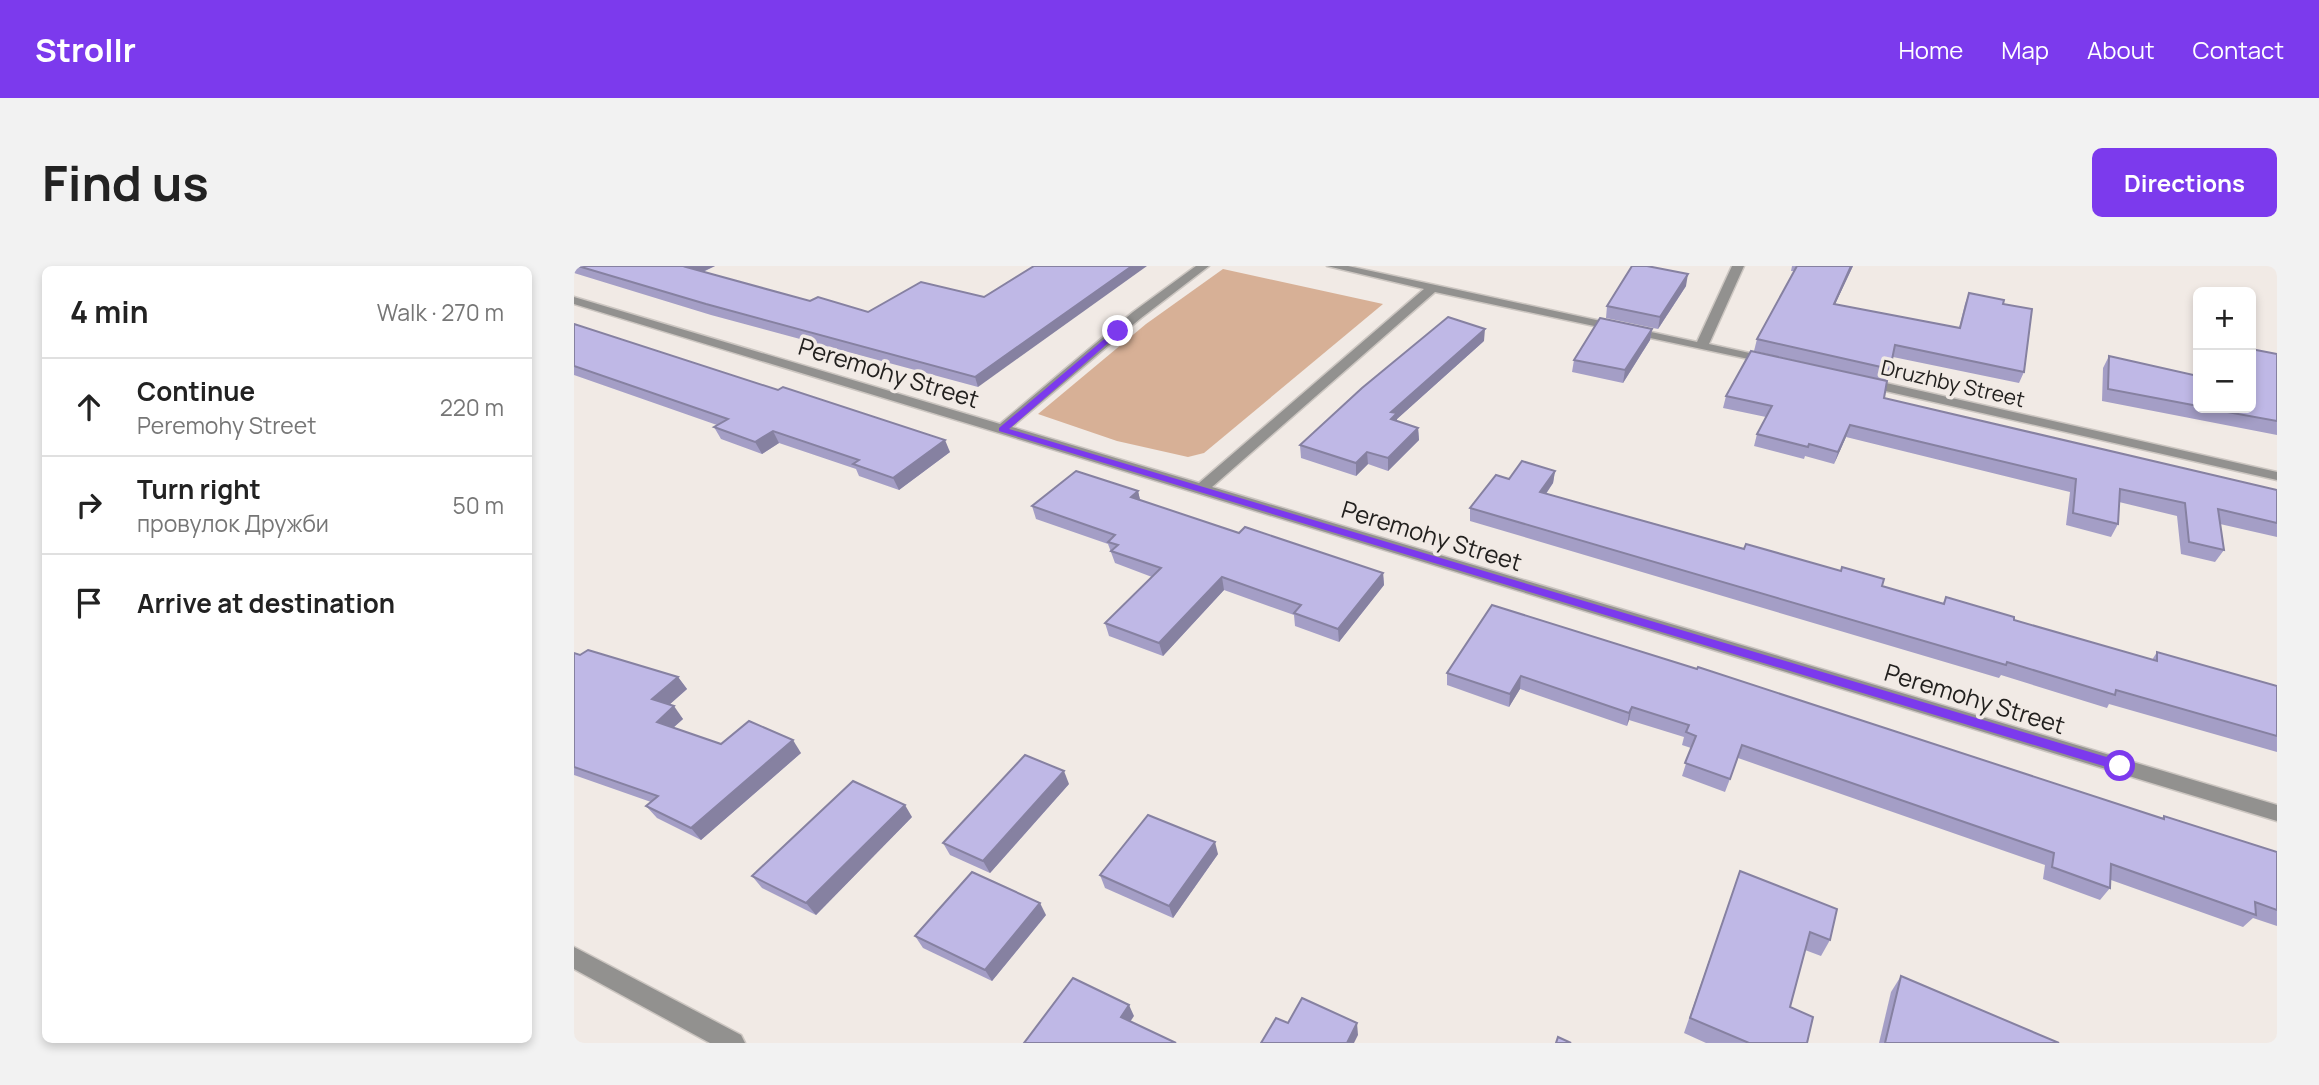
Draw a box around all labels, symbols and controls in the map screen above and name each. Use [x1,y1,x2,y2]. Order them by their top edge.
text: Strollr [35,27,136,72]
text: Home [1898,33,1963,66]
text: Map [2001,33,2049,66]
text: About [2087,33,2155,66]
text: Contact [2193,33,2284,66]
button: Directions [2092,148,2277,217]
text: Find us [42,149,209,216]
map controls [2193,287,2256,413]
button: + [2193,287,2256,350]
text: 4 min [70,291,148,332]
text: Walk · 270 m [377,296,504,328]
route end [1102,315,1133,346]
street label: Peremohy Street [795,329,983,415]
button: − [2193,350,2256,413]
street label: Druzhby Street [1878,353,2028,413]
text: Continue [137,373,255,409]
icon: ahead [70,388,108,426]
text: 220 m [440,391,504,423]
text: Peremohy Street [137,409,316,441]
text: Turn right [137,471,261,507]
icon: right [70,486,108,524]
text: 50 m [453,489,504,521]
street label: Peremohy Street [1338,492,1526,578]
text: провулок Дружби [137,507,329,539]
icon: arrive [70,584,108,622]
text: Arrive at destination [137,585,395,621]
street label: Peremohy Street [1881,655,2069,741]
route start [2104,750,2135,781]

